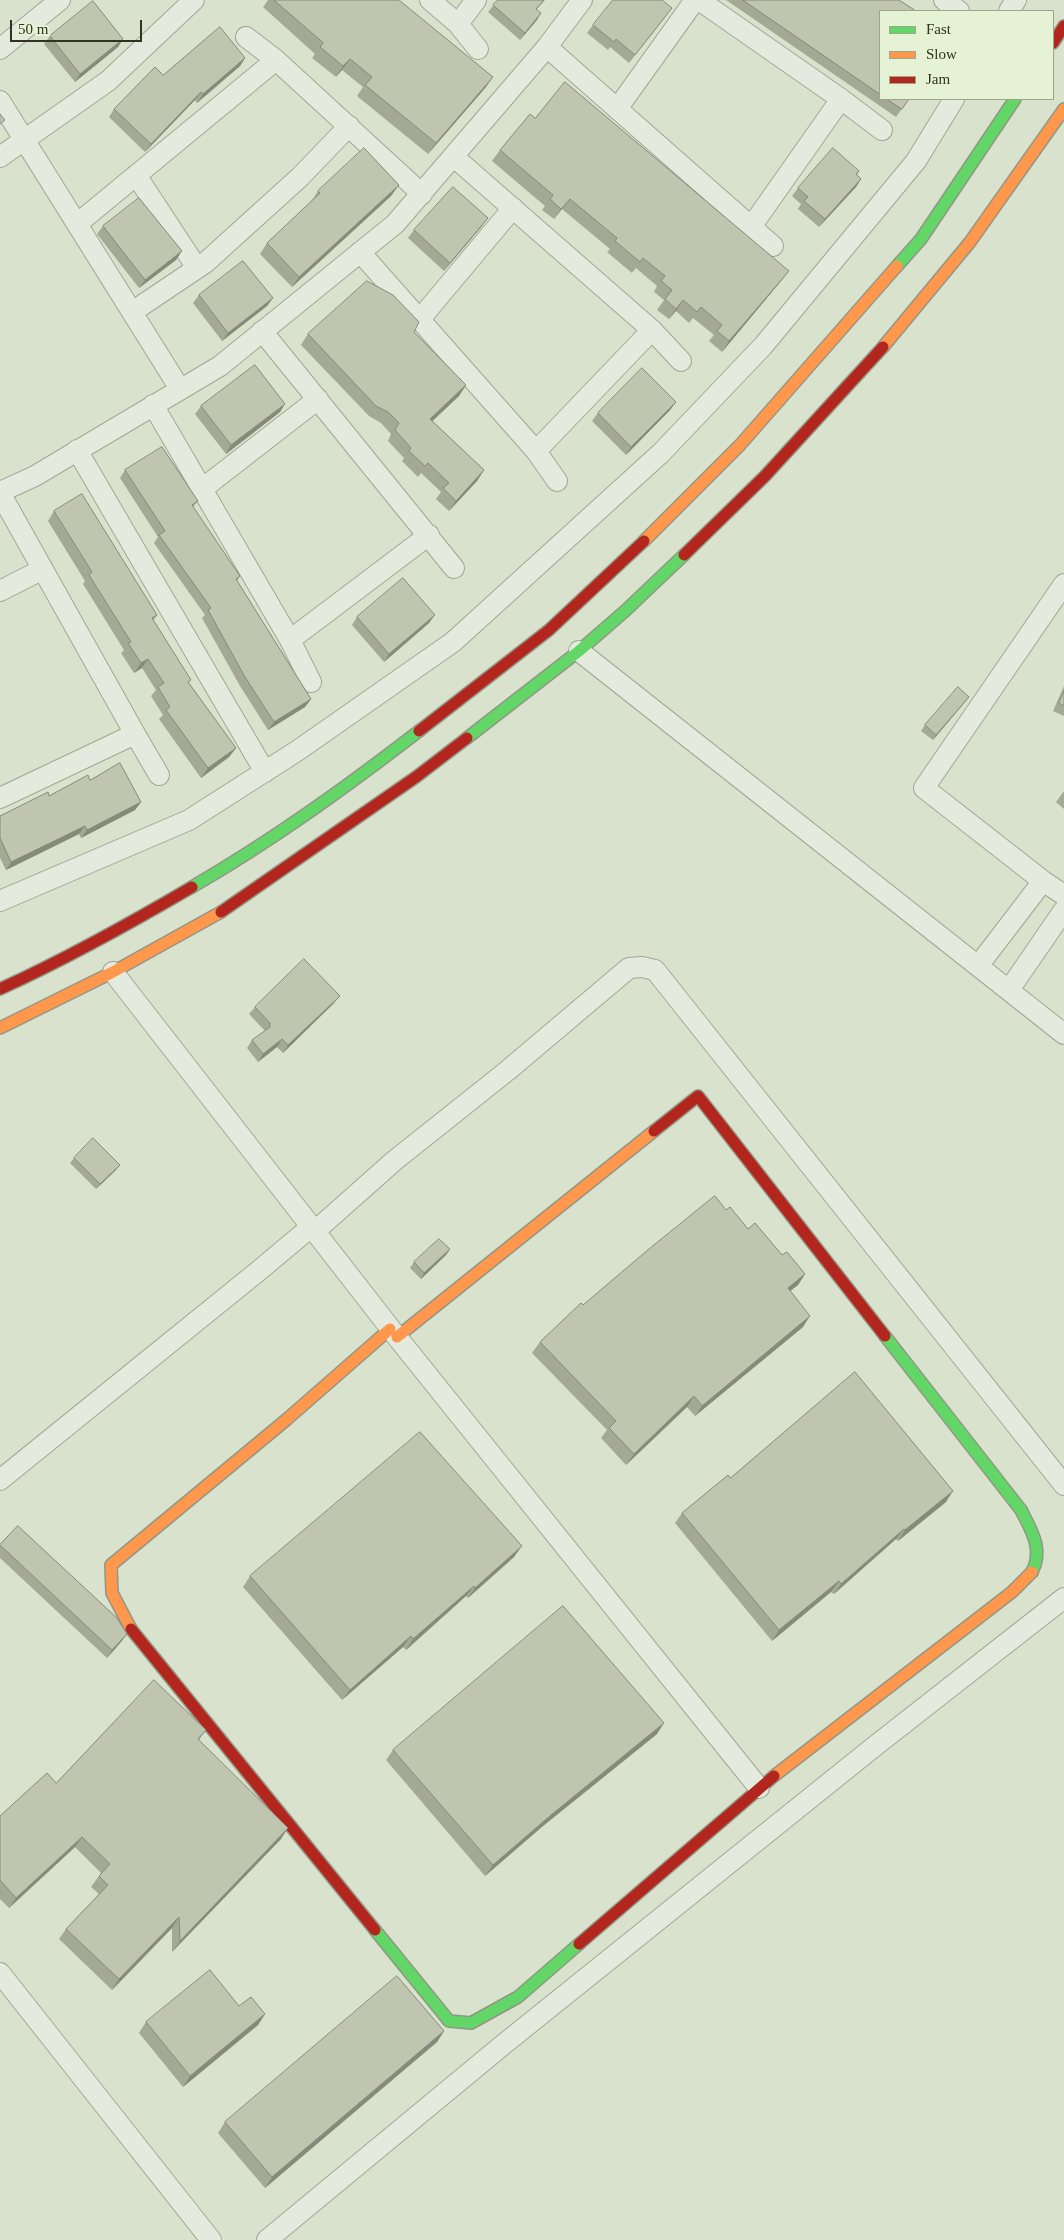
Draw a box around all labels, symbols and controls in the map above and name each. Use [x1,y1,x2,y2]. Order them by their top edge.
scale bar [12,10,145,42]
legend [879,10,1054,100]
text: 50 m [18,21,48,37]
text: Fast [926,21,951,37]
text: Slow [926,46,957,62]
text: Jam [926,71,950,87]

